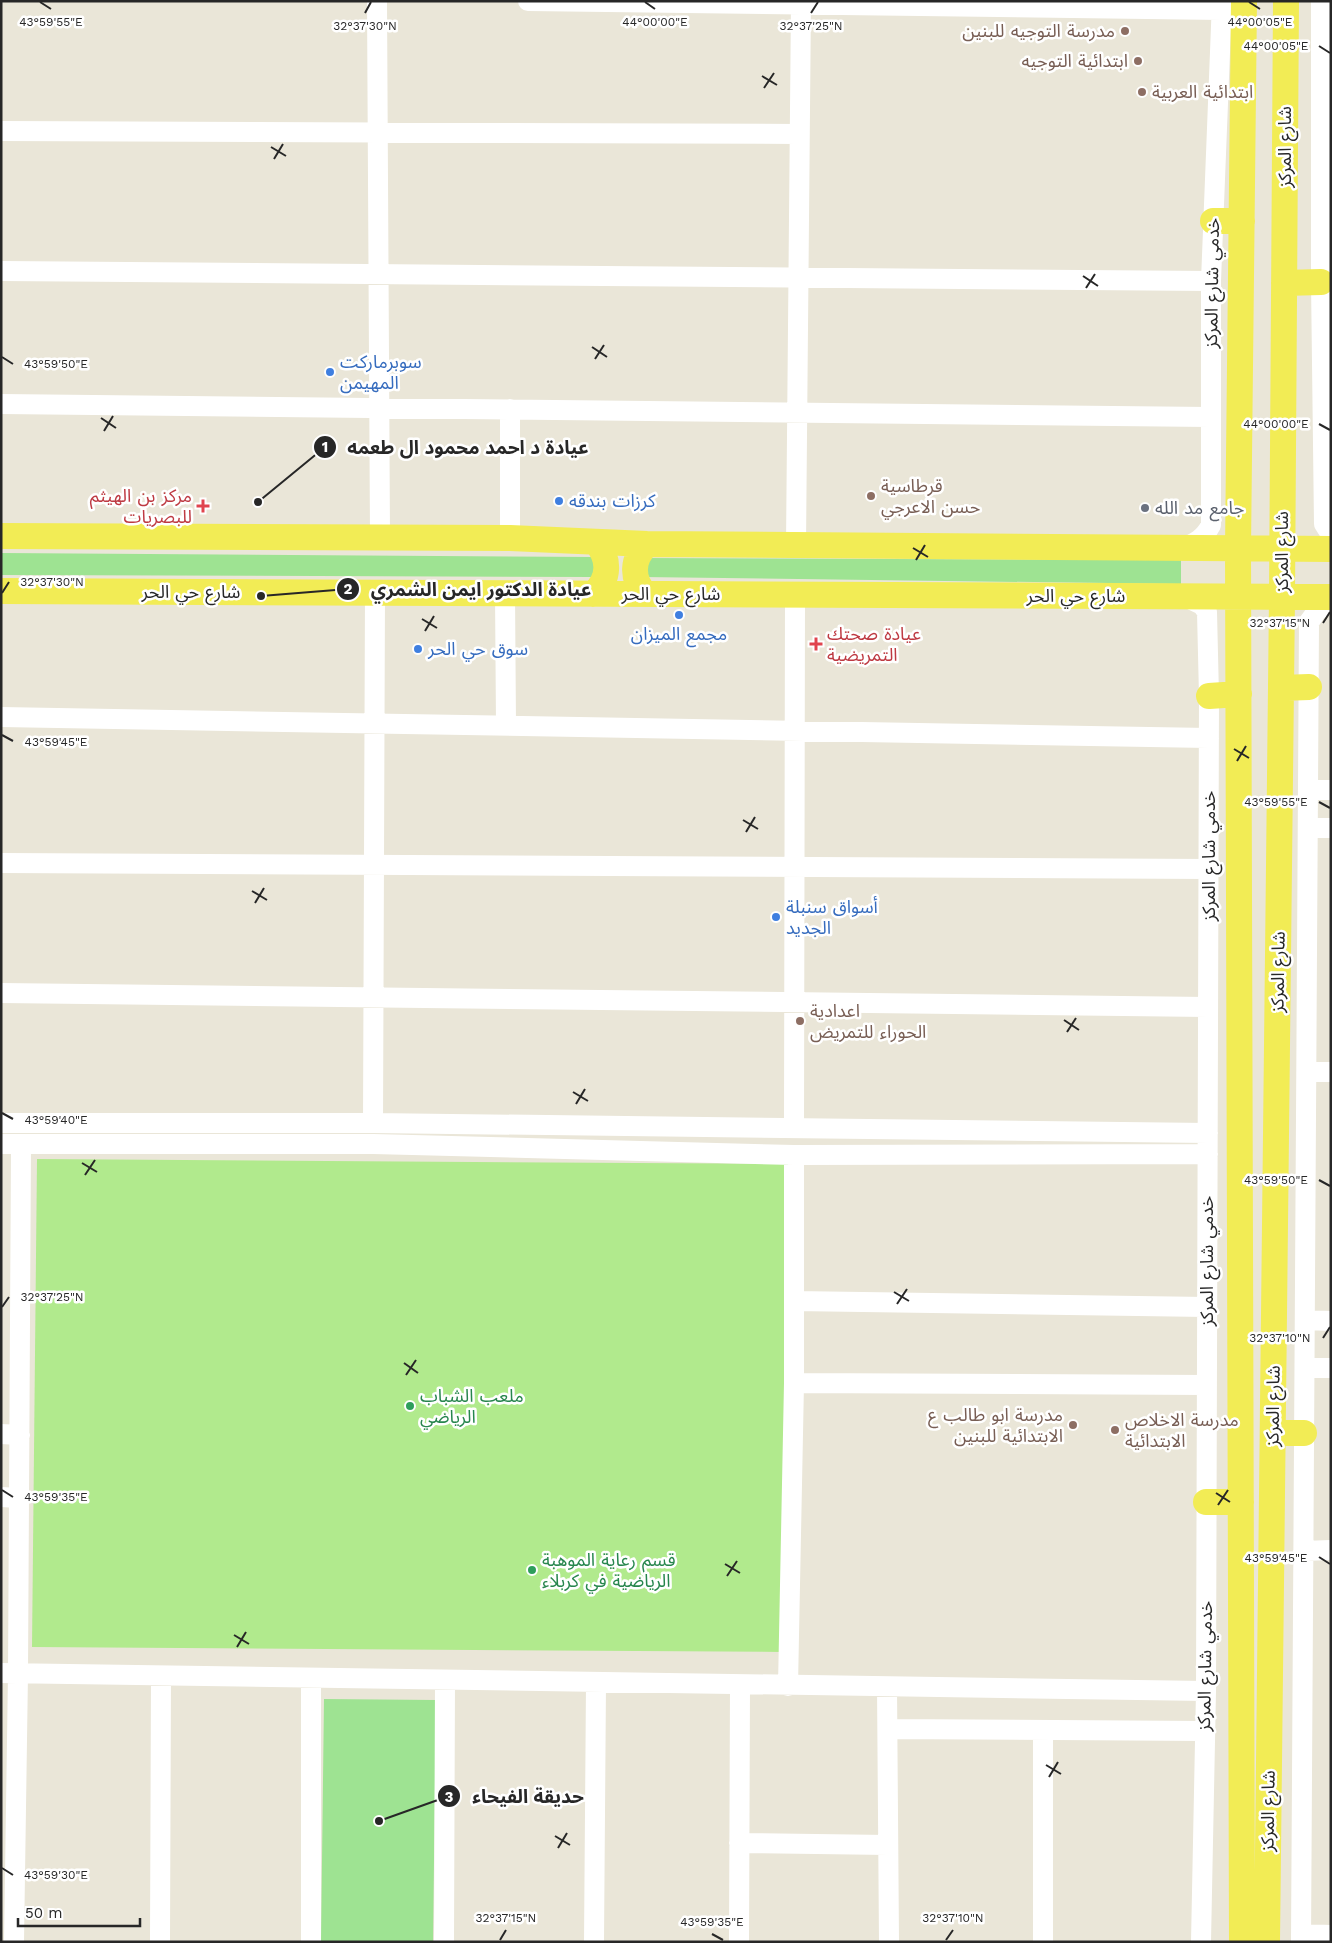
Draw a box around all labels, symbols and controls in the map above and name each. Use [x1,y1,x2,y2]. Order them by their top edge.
text: 43°59'55"E [19,15,83,29]
text: 44°00'00"E [622,15,688,29]
text: 44°00'05"E [1228,15,1293,29]
text: 32°37'30"N [333,19,397,33]
text: 32°37'25"N [779,19,843,33]
place label: مدرسة التوجيه للبنين [962,20,1115,42]
marker: مدرسة التوجيه للبنين [1119,25,1131,37]
text: 44°00'05"E [1244,39,1309,53]
place label: ابتدائية التوجيه [1022,50,1128,72]
marker: ابتدائية التوجيه [1132,55,1144,67]
place label: ابتدائية العربية [1152,81,1253,103]
marker: ابتدائية العربية [1136,86,1148,98]
street label: شارع المركز [1274,106,1299,189]
street label: خدمي شارع المركز [1200,218,1227,350]
place label: سوبرماركت المهيمن [340,351,422,394]
text: 43°59'50"E [24,357,88,371]
marker: سوبرماركت المهيمن [324,366,336,378]
text: 44°00'00"E [1243,417,1309,431]
callout: عيادة د احمد محمود ال طعمه [313,430,599,464]
text: عيادة د احمد محمود ال طعمه [347,436,589,459]
text: 1 [322,438,328,456]
place label: قرطاسية حسن الاعرجي [881,475,980,520]
place label: مركز بن الهيثم للبصريات [90,485,192,528]
place label: كرزات بندقه [569,490,656,512]
marker: قرطاسية حسن الاعرجي [865,490,877,502]
marker: كرزات بندقه [553,495,565,507]
place label: جامع مد الله [1155,497,1244,522]
marker: مركز بن الهيثم للبصريات [196,499,210,513]
marker: جامع مد الله [1139,502,1151,514]
street label: شارع المركز [1271,511,1296,594]
callout: عيادة الدكتور ايمن الشمري [335,572,601,606]
text: 32°37'30"N [20,575,84,589]
text: عيادة الدكتور ايمن الشمري [371,578,591,604]
text: 2 [344,580,353,598]
street label: شارع حي الحر [141,581,240,606]
street label: شارع حي الحر [621,583,720,608]
street label: شارع حي الحر [1026,585,1125,610]
marker: مجمع الميزان [673,609,685,621]
text: 32°37'15"N [1250,616,1310,630]
place label: مجمع الميزان [631,623,727,648]
place label: عيادة صحتك التمريضية [827,623,921,666]
marker: عيادة صحتك التمريضية [809,637,823,651]
place label: سوق حي الحر [427,638,528,662]
marker: سوق حي الحر [412,643,424,655]
text: 43°59'45"E [25,735,88,749]
street label: خدمي شارع المركز [1198,791,1223,922]
text: 43°59'55"E [1244,795,1308,809]
place label: أسواق سنبلة الجديد [786,896,878,938]
marker: أسواق سنبلة الجديد [770,911,782,923]
street label: شارع المركز [1266,931,1293,1014]
place label: اعدادية الحوراء للتمريض [810,1000,926,1043]
marker: اعدادية الحوراء للتمريض [794,1015,806,1027]
text: 43°59'40"E [24,1113,88,1127]
text: 43°59'50"E [1244,1173,1308,1187]
street label: خدمي شارع المركز [1196,1196,1221,1327]
text: 32°37'25"N [20,1290,84,1304]
text: 32°37'10"N [1249,1331,1311,1345]
street label: شارع المركز [1261,1365,1288,1448]
place label: ملعب الشباب الرياضي [420,1385,524,1430]
marker: ملعب الشباب الرياضي [404,1400,416,1412]
place label: مدرسة ابو طالب ع الابتدائية للبنين [928,1404,1063,1447]
place label: مدرسة الاخلاص الابتدائية [1125,1409,1239,1451]
marker: مدرسة ابو طالب ع الابتدائية للبنين [1067,1419,1079,1431]
marker: مدرسة الاخلاص الابتدائية [1109,1424,1121,1436]
text: 43°59'35"E [24,1490,88,1504]
place label: قسم رعاية الموهبة الرياضية في كربلاء [542,1549,675,1594]
text: 43°59'45"E [1245,1551,1308,1565]
marker: قسم رعاية الموهبة الرياضية في كربلاء [526,1564,538,1576]
street label: خدمي شارع المركز [1193,1601,1220,1733]
street label: شارع المركز [1256,1770,1283,1853]
callout: حديقة الفيحاء [437,1779,594,1813]
text: حديقة الفيحاء [472,1785,584,1808]
text: 3 [445,1788,454,1806]
text: 43°59'30"E [24,1868,88,1882]
scale bar [18,1896,140,1928]
text: 50 m [25,1904,62,1922]
text: 32°37'15"N [476,1911,536,1925]
text: 32°37'10"N [922,1911,984,1925]
text: 43°59'35"E [680,1915,744,1929]

